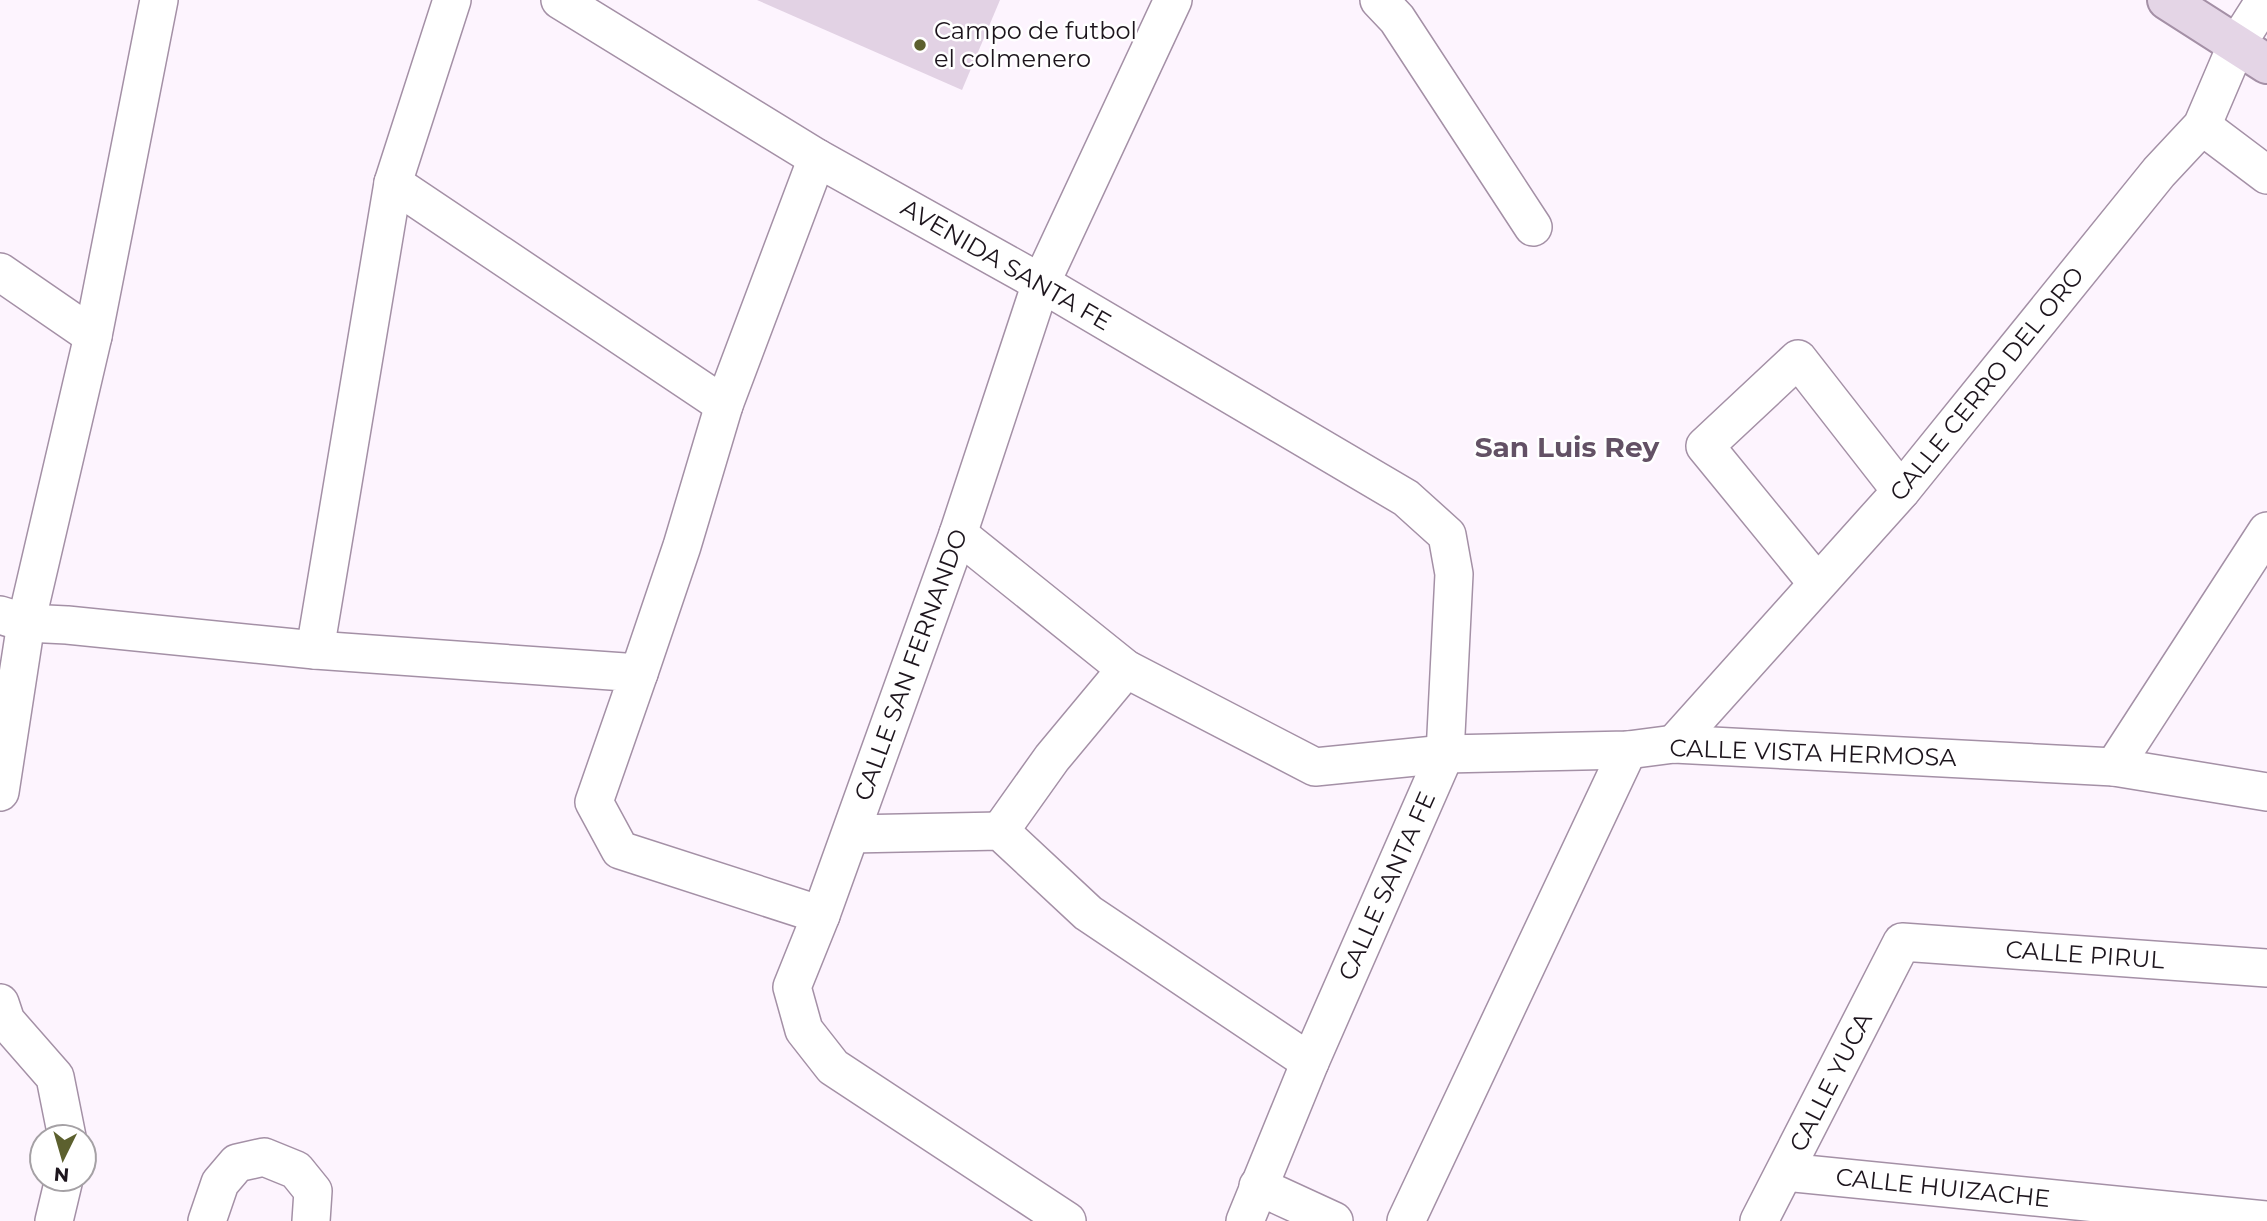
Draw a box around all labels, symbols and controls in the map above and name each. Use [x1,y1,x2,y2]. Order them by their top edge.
place label: Campo de futbol el colmenero [934,16,1137,73]
marker: Campo de futbol el colmenero [912,37,928,53]
street label: AVENIDA SANTA FE [896,193,1116,337]
street label: CALLE CERRO DEL ORO [1883,261,2090,506]
district label: San Luis Rey [1475,430,1660,464]
street label: CALLE SAN FERNANDO [848,525,973,805]
street label: CALLE VISTA HERMOSA [1669,733,1958,772]
street label: CALLE SANTA FE [1332,787,1441,985]
street label: CALLE PIRUL [2005,934,2165,975]
street label: CALLE YUCA [1783,1007,1878,1156]
north arrow [28,1123,98,1193]
text: N [53,1162,70,1187]
street label: CALLE HUIZACHE [1834,1162,2052,1213]

